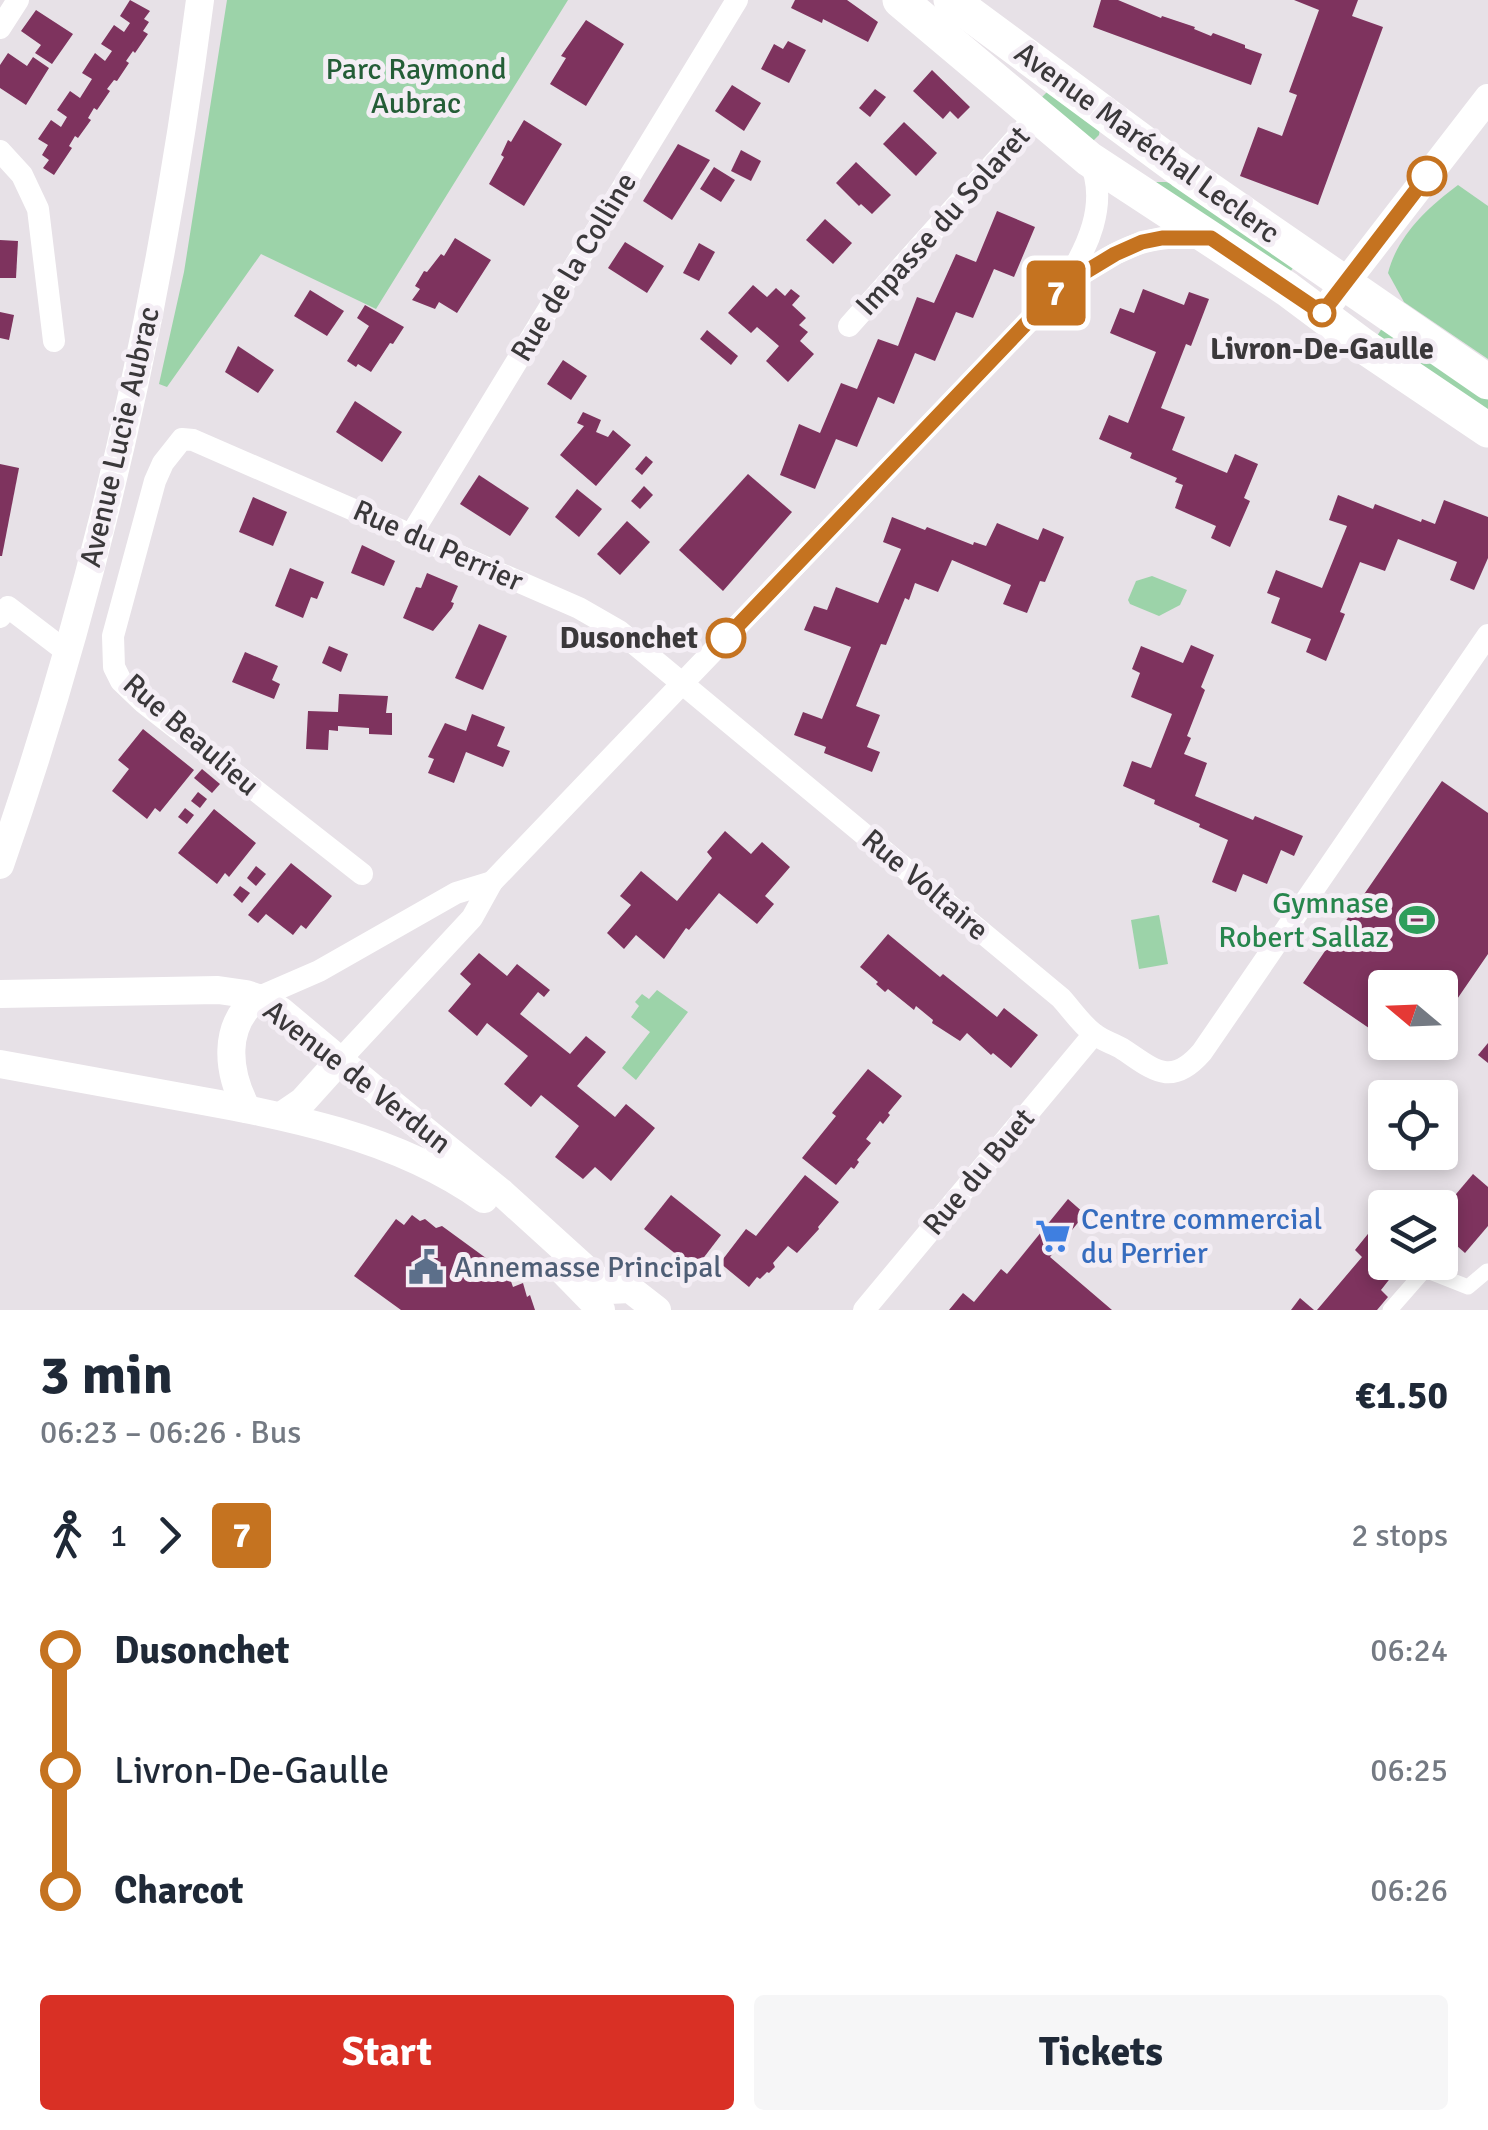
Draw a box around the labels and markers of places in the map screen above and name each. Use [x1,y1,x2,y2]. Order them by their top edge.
unlabelled marker [1408,157,1446,195]
marker: Livron-De-Gaulle [1309,300,1335,326]
place label: Livron-De-Gaulle [1210,331,1434,368]
marker: Dusonchet [707,619,745,657]
place label: Dusonchet [559,620,698,657]
place label: Gymnase Robert Sallaz [1218,885,1389,956]
sports icon: Gymnase Robert Sallaz [1398,901,1436,939]
place label: Centre commercial du Perrier [1081,1201,1322,1272]
supermarket icon: Centre commercial du Perrier [1034,1217,1072,1255]
public building icon: Annemasse Principal [407,1248,445,1286]
place label: Annemasse Principal [454,1249,722,1286]

